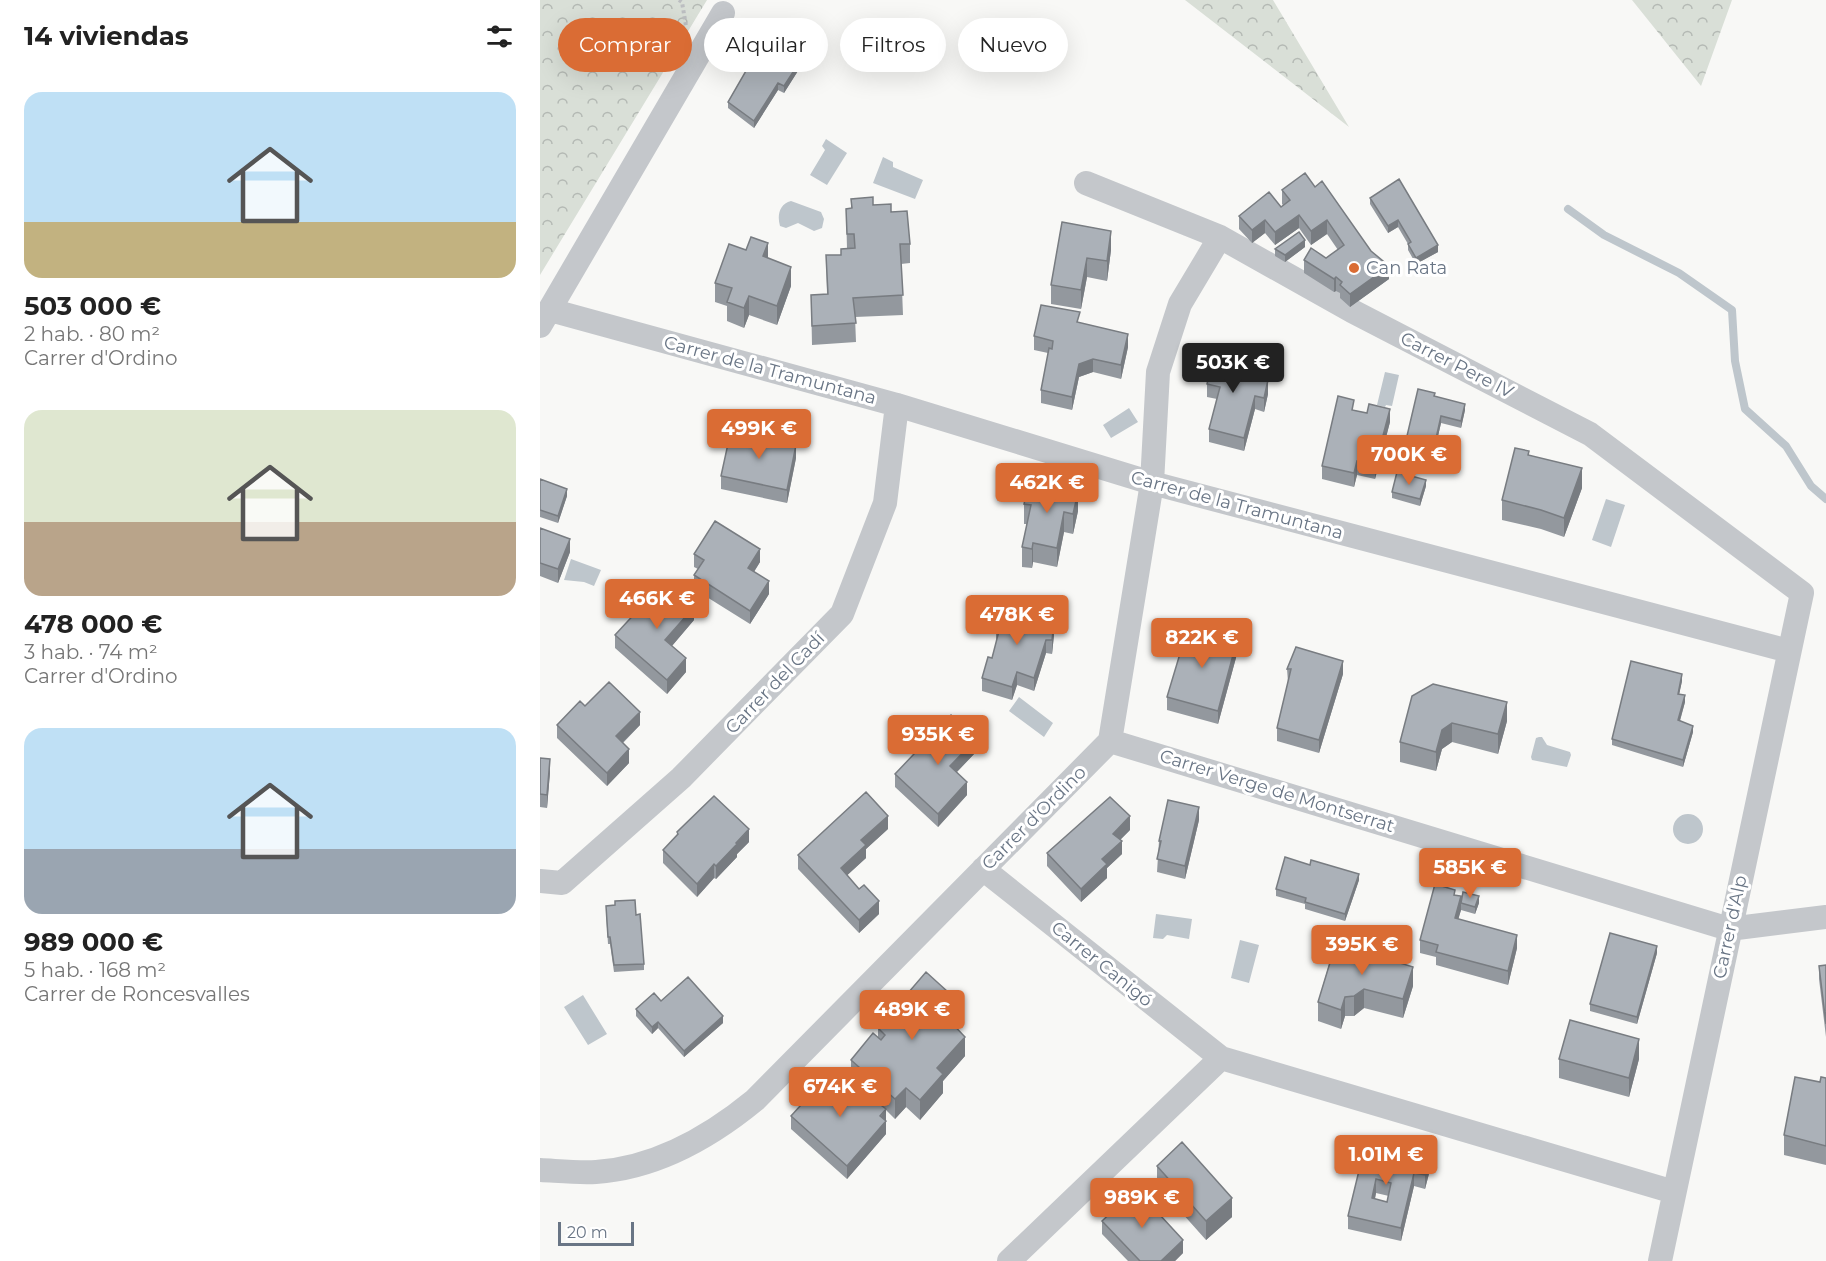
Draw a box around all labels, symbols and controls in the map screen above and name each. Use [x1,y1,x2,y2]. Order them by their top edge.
chip: Comprar [558,18,692,72]
chip: Alquilar [704,18,828,72]
chip: Filtros [840,18,946,72]
chip: Nuevo [958,18,1068,72]
text: 14 viviendas [24,20,189,52]
icon: filters [483,20,516,53]
icon: home [216,131,324,239]
place label: Can Rata [1366,257,1447,279]
marker: Can Rata [1347,261,1361,275]
text: 503 000 € [24,290,161,322]
text: 2 hab. · 80 m² [24,322,160,346]
street label: Carrer Pere IV [1397,327,1518,403]
street label: Carrer de la Tramuntana [661,331,879,409]
pin: 503K € [1184,343,1282,394]
text: Carrer d'Ordino [24,346,178,370]
text: 503K € [1196,350,1270,374]
pin: 499K € [710,409,808,460]
text: 499K € [721,416,797,440]
pin: 700K € [1360,435,1458,486]
text: 700K € [1371,442,1447,466]
icon: home [216,449,324,557]
pin: 462K € [998,463,1096,514]
street label: Carrer de la Tramuntana [1128,466,1346,544]
text: 462K € [1010,470,1085,494]
pin: 466K € [608,579,706,630]
text: 466K € [619,586,695,610]
pin: 478K € [968,595,1066,646]
text: 478K € [980,602,1054,626]
text: 478 000 € [24,608,162,640]
pin: 822K € [1153,618,1251,669]
text: 822K € [1165,625,1239,649]
street label: Carrer del Cadí [721,627,830,738]
text: 3 hab. · 74 m² [24,640,158,664]
text: Carrer d'Ordino [24,664,178,688]
pin: 935K € [889,715,987,766]
text: 935K € [902,722,974,746]
street label: Carrer Verge de Montserrat [1157,745,1397,837]
street label: Carrer d'Ordino [977,761,1091,875]
icon: home [216,767,324,875]
pin: 585K € [1421,848,1519,899]
text: 585K € [1433,855,1507,879]
street label: Carrer d'Alp [1708,873,1752,981]
street label: Carrer Canigó [1047,916,1157,1012]
pin: 395K € [1313,925,1411,976]
text: 989 000 € [24,926,163,958]
text: 395K € [1325,932,1399,956]
text: 5 hab. · 168 m² [24,958,166,982]
text: Carrer de Roncesvalles [24,982,250,1006]
pin: 489K € [863,990,961,1041]
text: 489K € [874,997,950,1021]
pin: 674K € [791,1067,889,1118]
text: 674K € [803,1074,877,1098]
pin: 1.01M € [1331,1135,1441,1186]
text: 1.01M € [1348,1142,1424,1166]
pin: 989K € [1093,1178,1191,1229]
text: 989K € [1104,1185,1180,1209]
scale bar [558,1219,634,1246]
text: 20 m [567,1223,608,1242]

